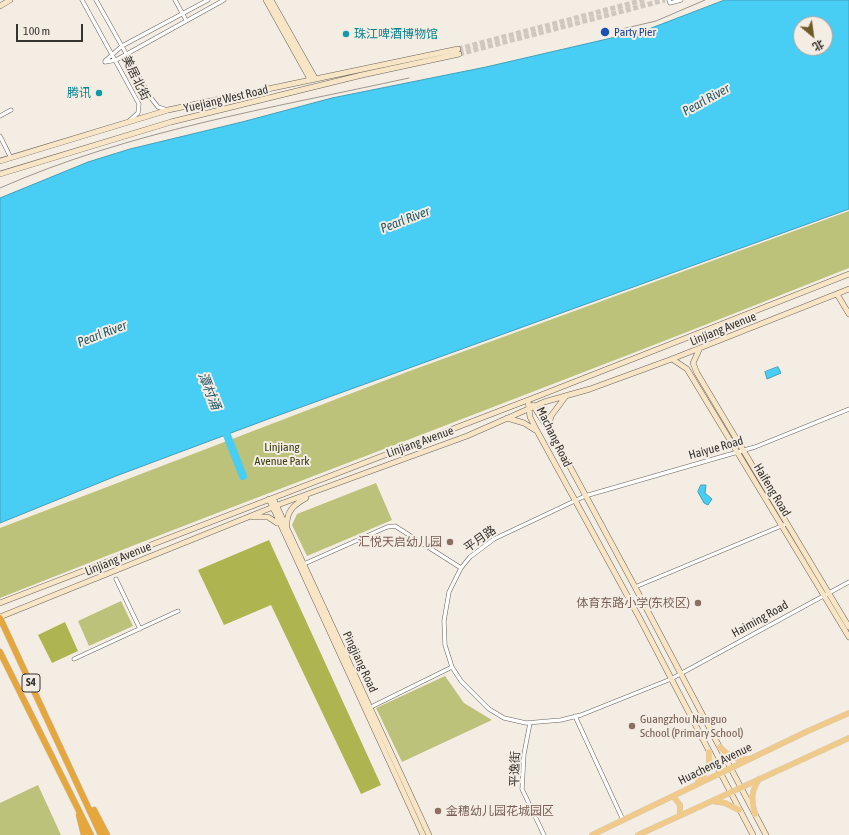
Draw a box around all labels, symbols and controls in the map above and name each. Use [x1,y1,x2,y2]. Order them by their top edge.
scale bar [18,16,85,42]
north arrow [793,16,833,56]
text: 100 m [23,24,50,38]
place label: Party Pier [614,25,656,39]
marker: Party Pier [599,26,611,38]
place label: 珠江啤酒博物馆 [354,27,438,41]
marker: 珠江啤酒博物馆 [341,29,351,39]
text: 北 [811,38,826,54]
street label: 美居北街 [119,53,153,103]
water label: Pearl River [680,81,732,119]
street label: Yuejiang West Road [182,82,270,116]
place label: 腾讯 [67,86,91,100]
marker: 腾讯 [94,88,104,98]
water label: Pearl River [378,204,432,236]
street label: Linjiang Avenue [688,309,758,349]
water label: Pearl River [75,318,129,350]
water label: 潭村涌 [194,370,224,412]
street label: Machang Road [533,405,575,469]
street label: Linjiang Avenue [385,423,455,461]
street label: Haiyue Road [687,433,745,463]
park label: Linjiang Avenue Park [255,440,309,468]
street label: Haifeng Road [750,461,794,519]
street label: 平月路 [461,523,499,555]
place label: 汇悦天启幼儿园 [358,535,442,549]
marker: 汇悦天启幼儿园 [445,537,455,547]
street label: Linjiang Avenue [83,539,153,579]
place label: 体育东路小学(东校区) [576,596,690,610]
marker: 体育东路小学(东校区) [693,598,703,608]
street label: Haiming Road [729,598,791,640]
street label: Pingjiang Road [340,629,380,695]
road number: S4 [22,674,40,692]
place label: Guangzhou Nanguo School (Primary School) [640,712,743,740]
marker: Guangzhou Nanguo School (Primary School) [627,721,637,731]
street label: Huacheng Avenue [676,740,754,788]
street label: 平逸街 [507,751,523,787]
place label: 金穗幼儿园花城园区 [446,804,554,818]
marker: 金穗幼儿园花城园区 [433,806,443,816]

